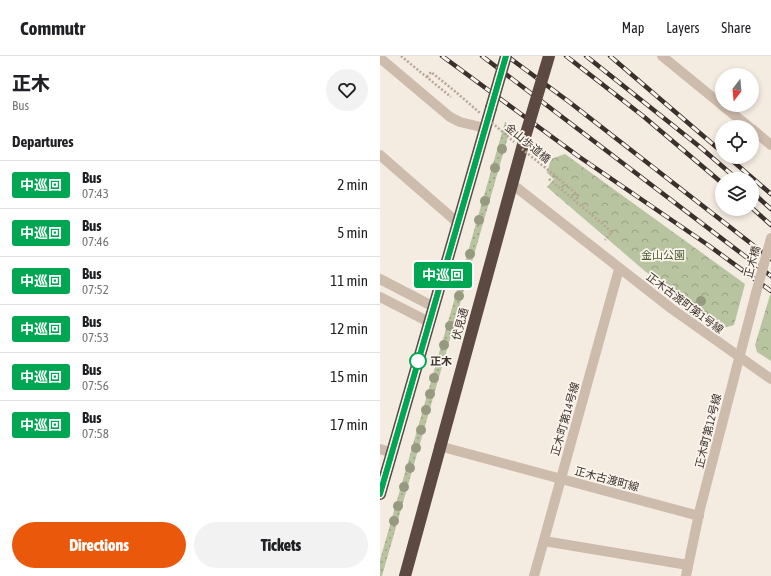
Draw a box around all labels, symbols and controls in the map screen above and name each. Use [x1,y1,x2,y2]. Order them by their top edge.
text: Commutr [20,17,85,39]
text: Map [622,20,644,36]
text: Layers [666,20,699,36]
text: Share [721,20,751,36]
north arrow [715,68,759,112]
map controls [715,68,759,216]
button: heart [326,69,368,111]
text: 正木 [12,72,50,94]
text: Bus [12,98,29,113]
button: locate [715,120,759,164]
street label: 金山歩道橋 [503,121,553,165]
text: Departures [12,133,74,150]
text: Bus [82,169,102,186]
button: layers [715,172,759,216]
text: 2 min [337,176,368,193]
text: 中巡回 [20,177,62,193]
text: 07:43 [82,186,109,201]
text: Bus [82,217,102,234]
text: 5 min [337,224,368,241]
text: 中巡回 [20,225,62,241]
text: 07:46 [82,234,109,249]
street label: 正木橋 [742,245,762,279]
park label: 金山公園 [641,249,685,261]
line badge: 中巡回 [420,262,466,288]
text: Bus [82,265,102,282]
text: 中巡回 [422,267,464,283]
street label: 正木古渡町第1号線 [644,270,726,336]
text: 11 min [330,272,368,289]
text: 中巡回 [20,273,62,289]
text: 07:52 [82,282,109,297]
street label: 伏見通 [450,307,470,341]
text: Bus [82,313,102,330]
text: 12 min [330,320,368,337]
text: 中巡回 [20,321,62,337]
text: 07:53 [82,330,109,345]
marker: 正木 [409,352,427,370]
place label: 正木 [430,355,452,367]
text: Bus [82,361,102,378]
text: 15 min [330,368,368,385]
text: 中巡回 [20,369,62,385]
text: 07:56 [82,378,109,393]
street label: 正木町第14号線 [549,381,581,457]
street label: 正木町第12号線 [693,393,723,469]
text: Bus [82,409,102,426]
text: 17 min [330,416,368,433]
text: 中巡回 [20,417,62,433]
text: 07:58 [82,426,109,441]
street label: 正木古渡町線 [574,465,640,493]
button: Directions [12,522,186,568]
button: Tickets [194,522,368,568]

